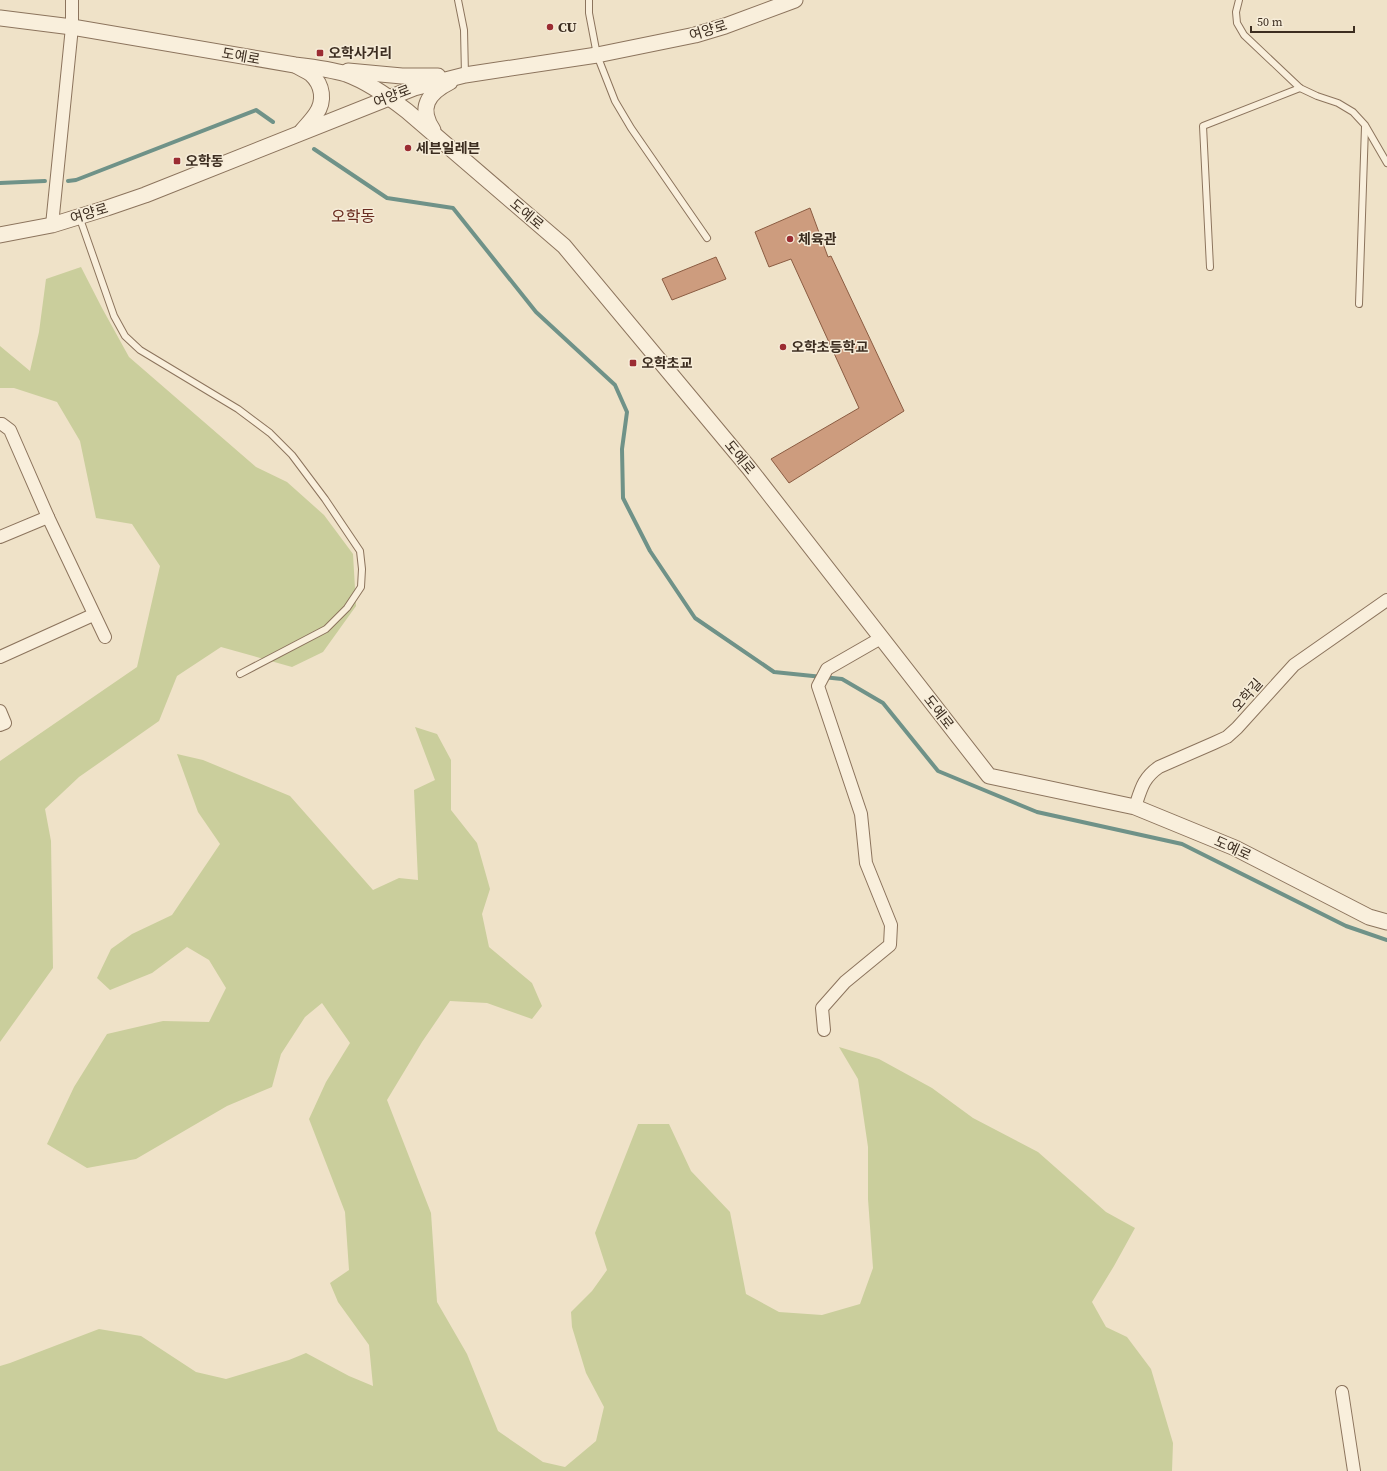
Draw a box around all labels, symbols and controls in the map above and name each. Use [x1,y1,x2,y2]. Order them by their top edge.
scale bar [1251,8,1354,34]
text: 50 m [1257,14,1283,30]
street label: 여양로 [687,15,730,45]
place label: CU [558,17,577,37]
marker: CU [545,22,555,32]
street label: 도예로 [220,43,262,69]
place label: 오학사거리 [328,43,392,63]
marker: 오학사거리 [315,48,325,58]
street label: 여양로 [370,80,414,112]
place label: 세븐일레븐 [416,138,481,158]
marker: 세븐일레븐 [403,143,413,153]
place label: 오학동 [185,151,224,171]
marker: 오학동 [172,156,182,166]
street label: 도예로 [506,194,548,234]
street label: 여양로 [68,198,111,228]
district label: 오학동 [331,205,375,227]
place label: 체육관 [798,229,837,249]
marker: 체육관 [785,234,795,244]
place label: 오학초등학교 [791,337,868,357]
marker: 오학초등학교 [778,342,788,352]
place label: 오학초교 [641,353,693,373]
marker: 오학초교 [628,358,638,368]
street label: 도예로 [720,436,760,478]
street label: 오학길 [1227,674,1267,716]
street label: 도예로 [919,691,959,733]
street label: 도예로 [1211,831,1255,865]

